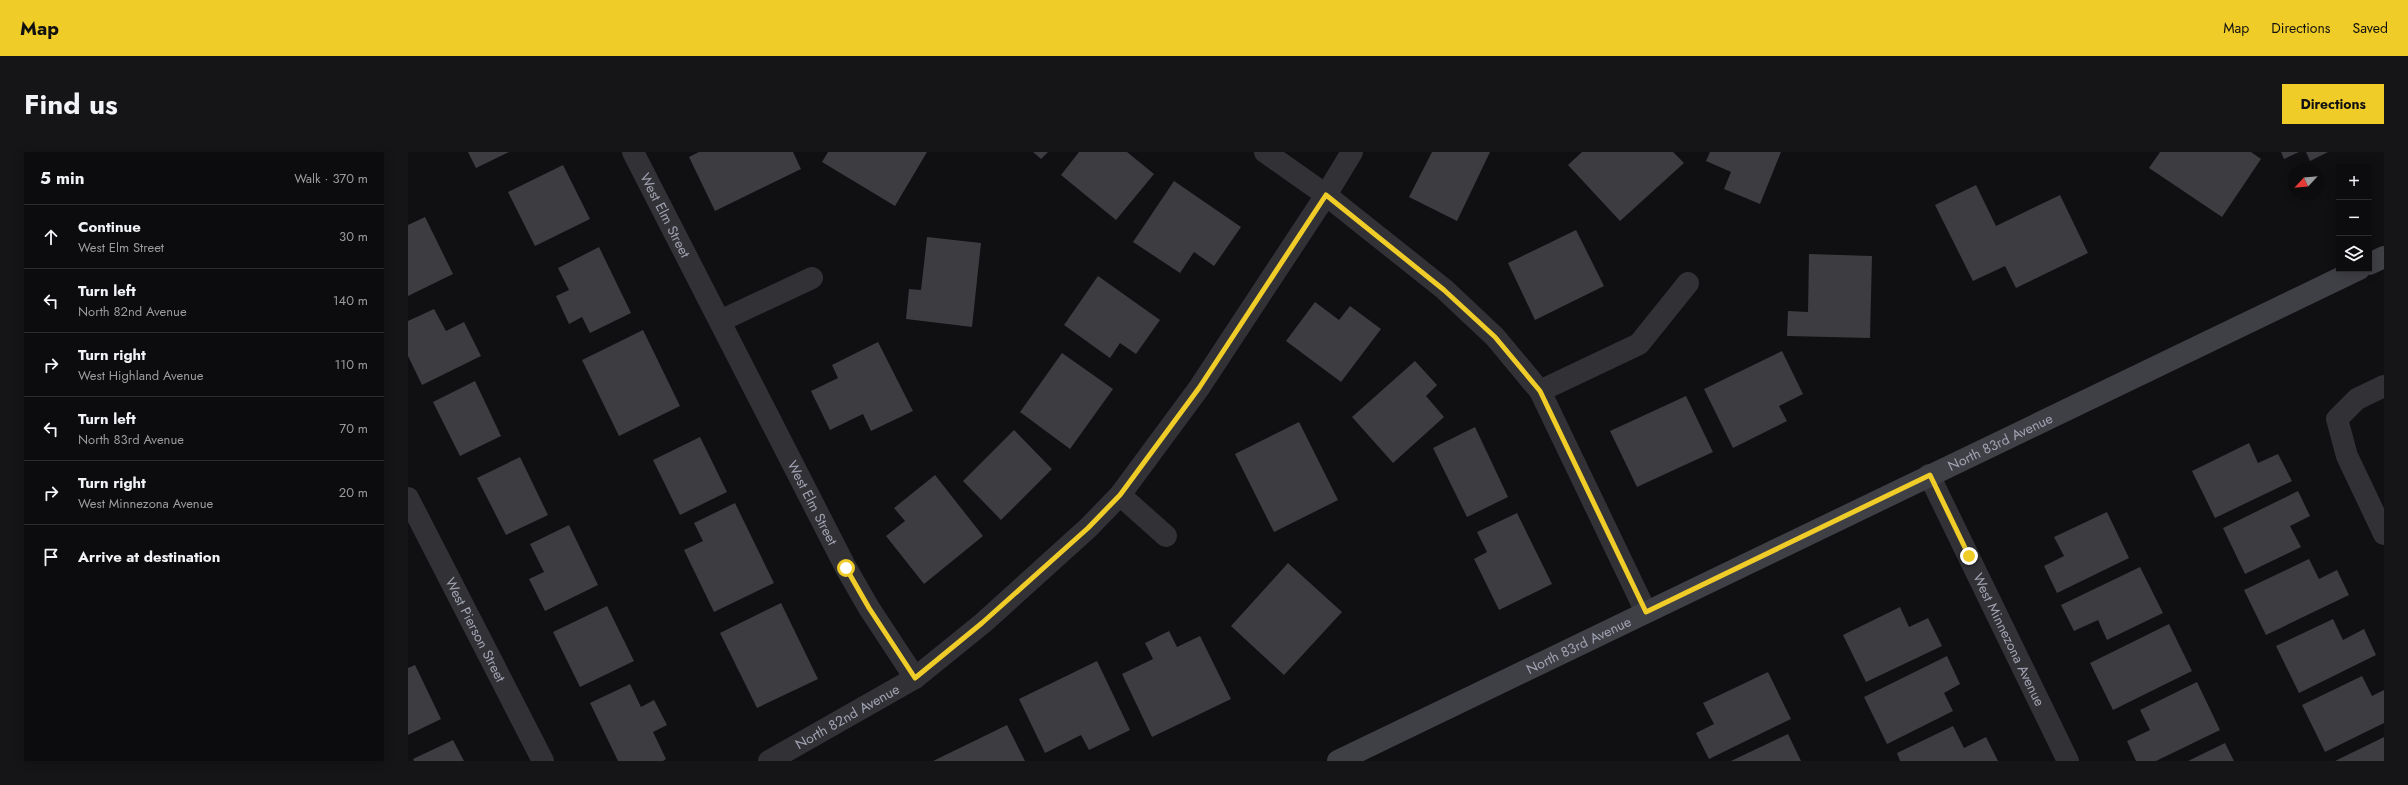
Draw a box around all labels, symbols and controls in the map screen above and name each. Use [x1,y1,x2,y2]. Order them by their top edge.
text: Map [20,15,59,42]
text: Map [2223,18,2249,38]
text: Directions [2271,18,2331,38]
text: Saved [2353,18,2388,38]
text: Find us [24,84,118,125]
button: Directions [2282,84,2384,124]
north arrow [2288,164,2324,200]
map controls [2336,164,2372,272]
button: + [2336,164,2372,200]
text: 5 min [40,166,84,190]
text: Walk · 370 m [294,169,368,188]
street label: West Elm Street [635,169,696,262]
button: − [2336,200,2372,236]
text: Continue [78,216,141,238]
icon: ahead [40,226,62,248]
text: 30 m [339,227,368,246]
button: layers [2336,236,2372,272]
text: West Elm Street [78,238,164,257]
text: Turn left [78,280,136,302]
icon: left [40,290,62,312]
text: 140 m [333,291,368,310]
text: North 82nd Avenue [78,302,187,321]
text: Turn right [78,344,146,366]
icon: right [40,354,62,376]
text: 110 m [334,355,368,374]
text: West Highland Avenue [78,366,204,385]
text: Turn left [78,408,136,430]
street label: North 83rd Avenue [1944,408,2056,476]
icon: left [40,418,62,440]
text: 70 m [339,419,368,438]
text: North 83rd Avenue [78,430,184,449]
street label: West Elm Street [783,457,843,549]
text: Turn right [78,472,146,494]
icon: right [40,482,62,504]
text: 20 m [339,483,368,502]
text: West Minnezona Avenue [78,494,213,513]
icon: arrive [40,546,62,568]
text: Arrive at destination [78,546,220,568]
route end [1960,547,1978,565]
route start [837,559,855,577]
street label: West Minnezona Avenue [1968,570,2050,710]
street label: West Pierson Street [440,574,511,686]
street label: North 83rd Avenue [1523,611,1634,679]
street label: North 82nd Avenue [791,679,903,754]

